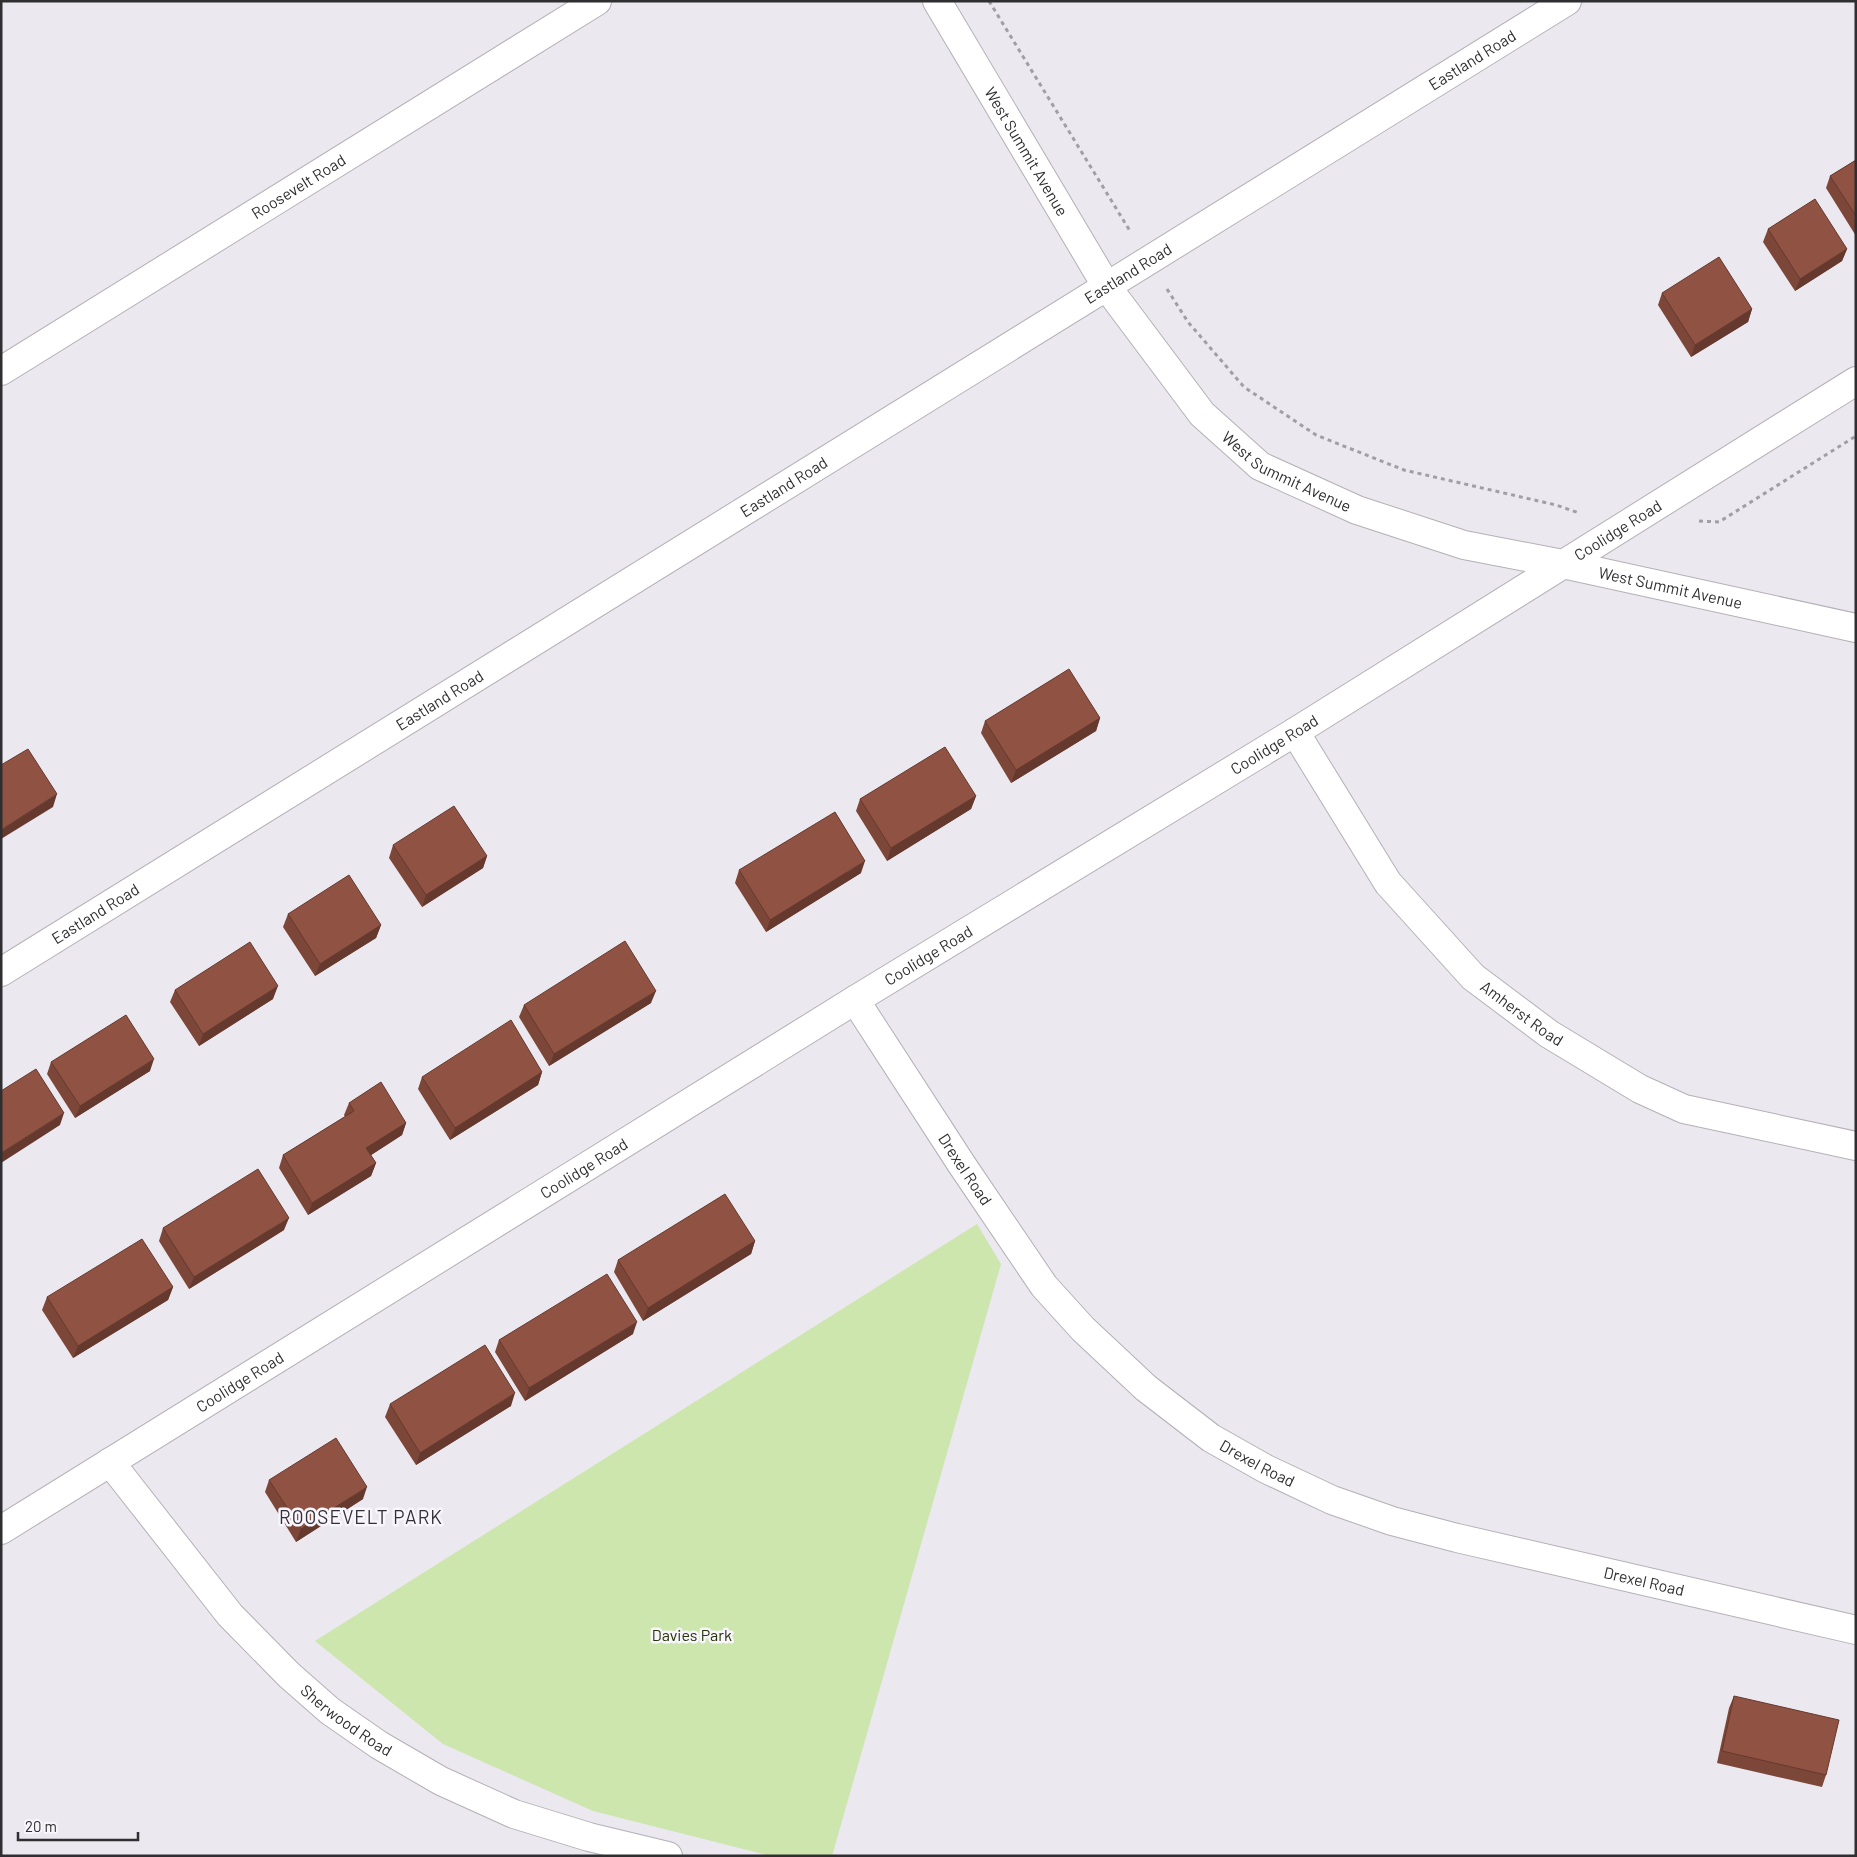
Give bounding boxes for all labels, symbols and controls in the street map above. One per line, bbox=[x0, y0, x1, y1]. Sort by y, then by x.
street label: Eastland Road bbox=[1425, 25, 1519, 94]
street label: West Summit Avenue bbox=[981, 83, 1073, 219]
street label: Roosevelt Road bbox=[248, 150, 349, 222]
street label: Eastland Road bbox=[1081, 239, 1175, 307]
street label: West Summit Avenue bbox=[1219, 427, 1354, 515]
street label: Eastland Road bbox=[736, 452, 831, 520]
street label: Coolidge Road bbox=[1570, 495, 1665, 564]
street label: West Summit Avenue bbox=[1597, 562, 1744, 612]
street label: Eastland Road bbox=[392, 665, 486, 734]
street label: Coolidge Road bbox=[1227, 710, 1321, 778]
street label: Eastland Road bbox=[48, 879, 142, 947]
street label: Coolidge Road bbox=[881, 921, 976, 989]
street label: Amherst Road bbox=[1477, 976, 1567, 1049]
street label: Drexel Road bbox=[935, 1130, 996, 1208]
street label: Coolidge Road bbox=[536, 1134, 631, 1202]
street label: Coolidge Road bbox=[192, 1347, 287, 1416]
street label: Drexel Road bbox=[1217, 1435, 1298, 1490]
district label: ROOSEVELT PARK bbox=[279, 1505, 443, 1528]
street label: Drexel Road bbox=[1602, 1562, 1686, 1599]
park label: Davies Park bbox=[652, 1625, 732, 1644]
street label: Sherwood Road bbox=[297, 1680, 396, 1760]
scale bar bbox=[18, 1810, 138, 1842]
text: 20 m bbox=[25, 1817, 57, 1835]

